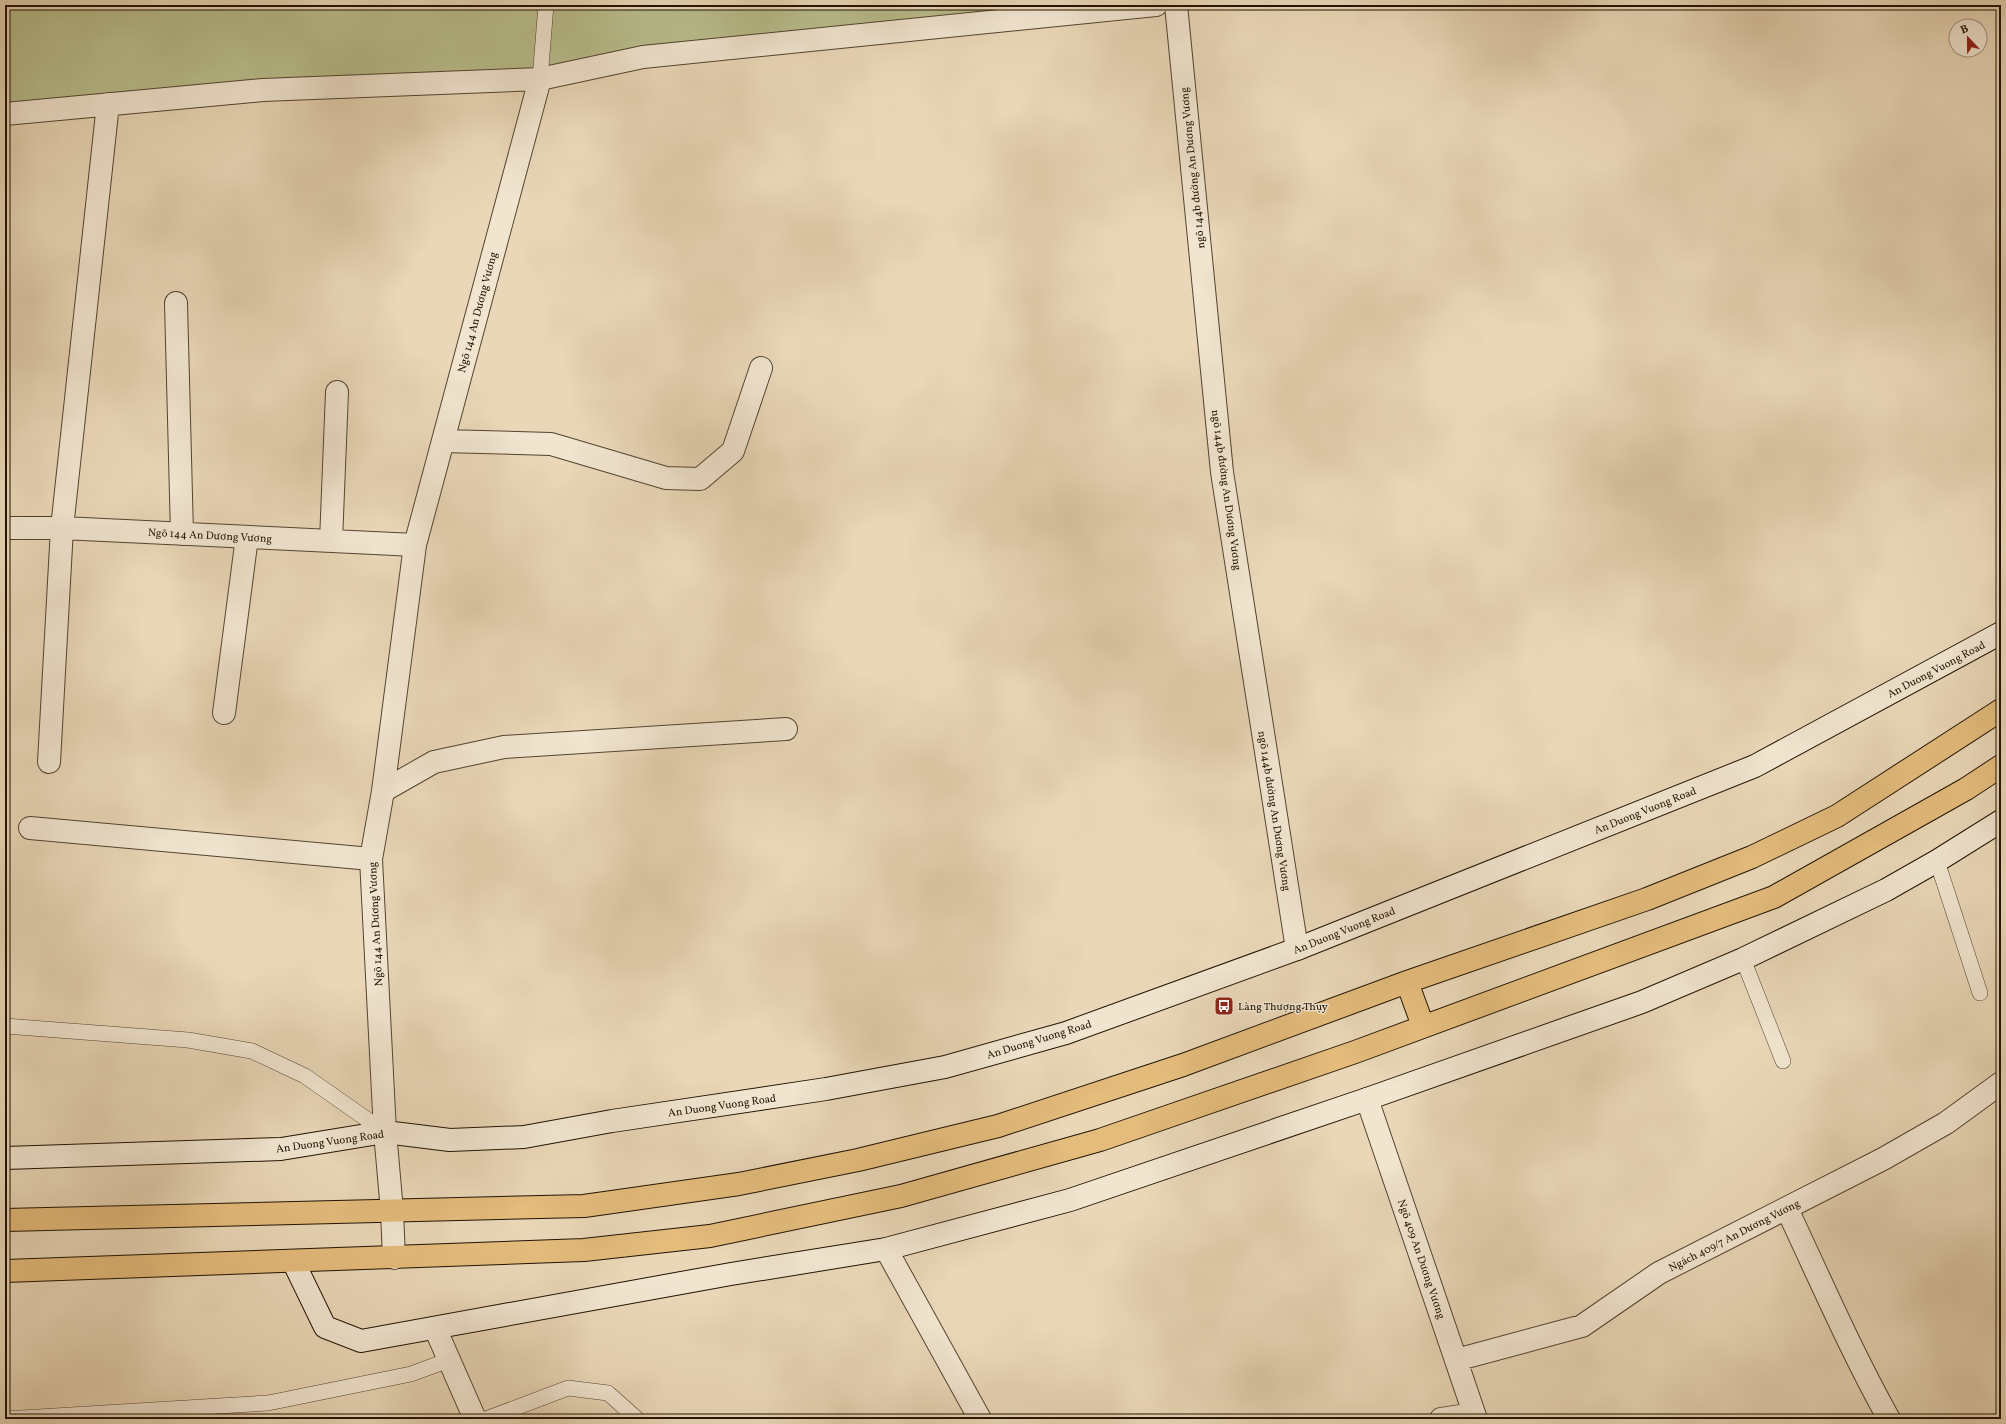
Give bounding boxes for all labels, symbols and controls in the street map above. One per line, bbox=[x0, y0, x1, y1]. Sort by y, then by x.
north arrow bbox=[1948, 18, 1988, 58]
text: B bbox=[1959, 22, 1971, 38]
street label: ngõ 144b đường An Dương Vương bbox=[1178, 86, 1209, 249]
street label: Ngõ 144 An Dương Vương bbox=[455, 250, 502, 374]
street label: ngõ 144b đường An Dương Vương bbox=[1207, 409, 1244, 572]
street label: Ngõ 144 An Dương Vương bbox=[147, 526, 273, 547]
street label: An Duong Vuong Road bbox=[1885, 638, 1988, 703]
street label: ngõ 144b đường An Dương Vương bbox=[1253, 730, 1294, 893]
street label: An Duong Vuong Road bbox=[1592, 784, 1699, 839]
street label: Ngõ 144 An Dương Vương bbox=[366, 861, 387, 986]
street label: An Duong Vuong Road bbox=[1291, 904, 1398, 959]
bus stop icon: Làng Thượng Thụy bbox=[1213, 995, 1235, 1017]
place label: Làng Thượng Thụy bbox=[1238, 1000, 1328, 1015]
street label: An Duong Vuong Road bbox=[985, 1017, 1094, 1064]
street label: An Duong Vuong Road bbox=[667, 1091, 777, 1121]
street label: An Duong Vuong Road bbox=[275, 1127, 385, 1157]
street label: Ngách 409/7 An Dương Vương bbox=[1666, 1196, 1803, 1276]
street label: Ngõ 409 An Dương Vương bbox=[1393, 1198, 1448, 1322]

